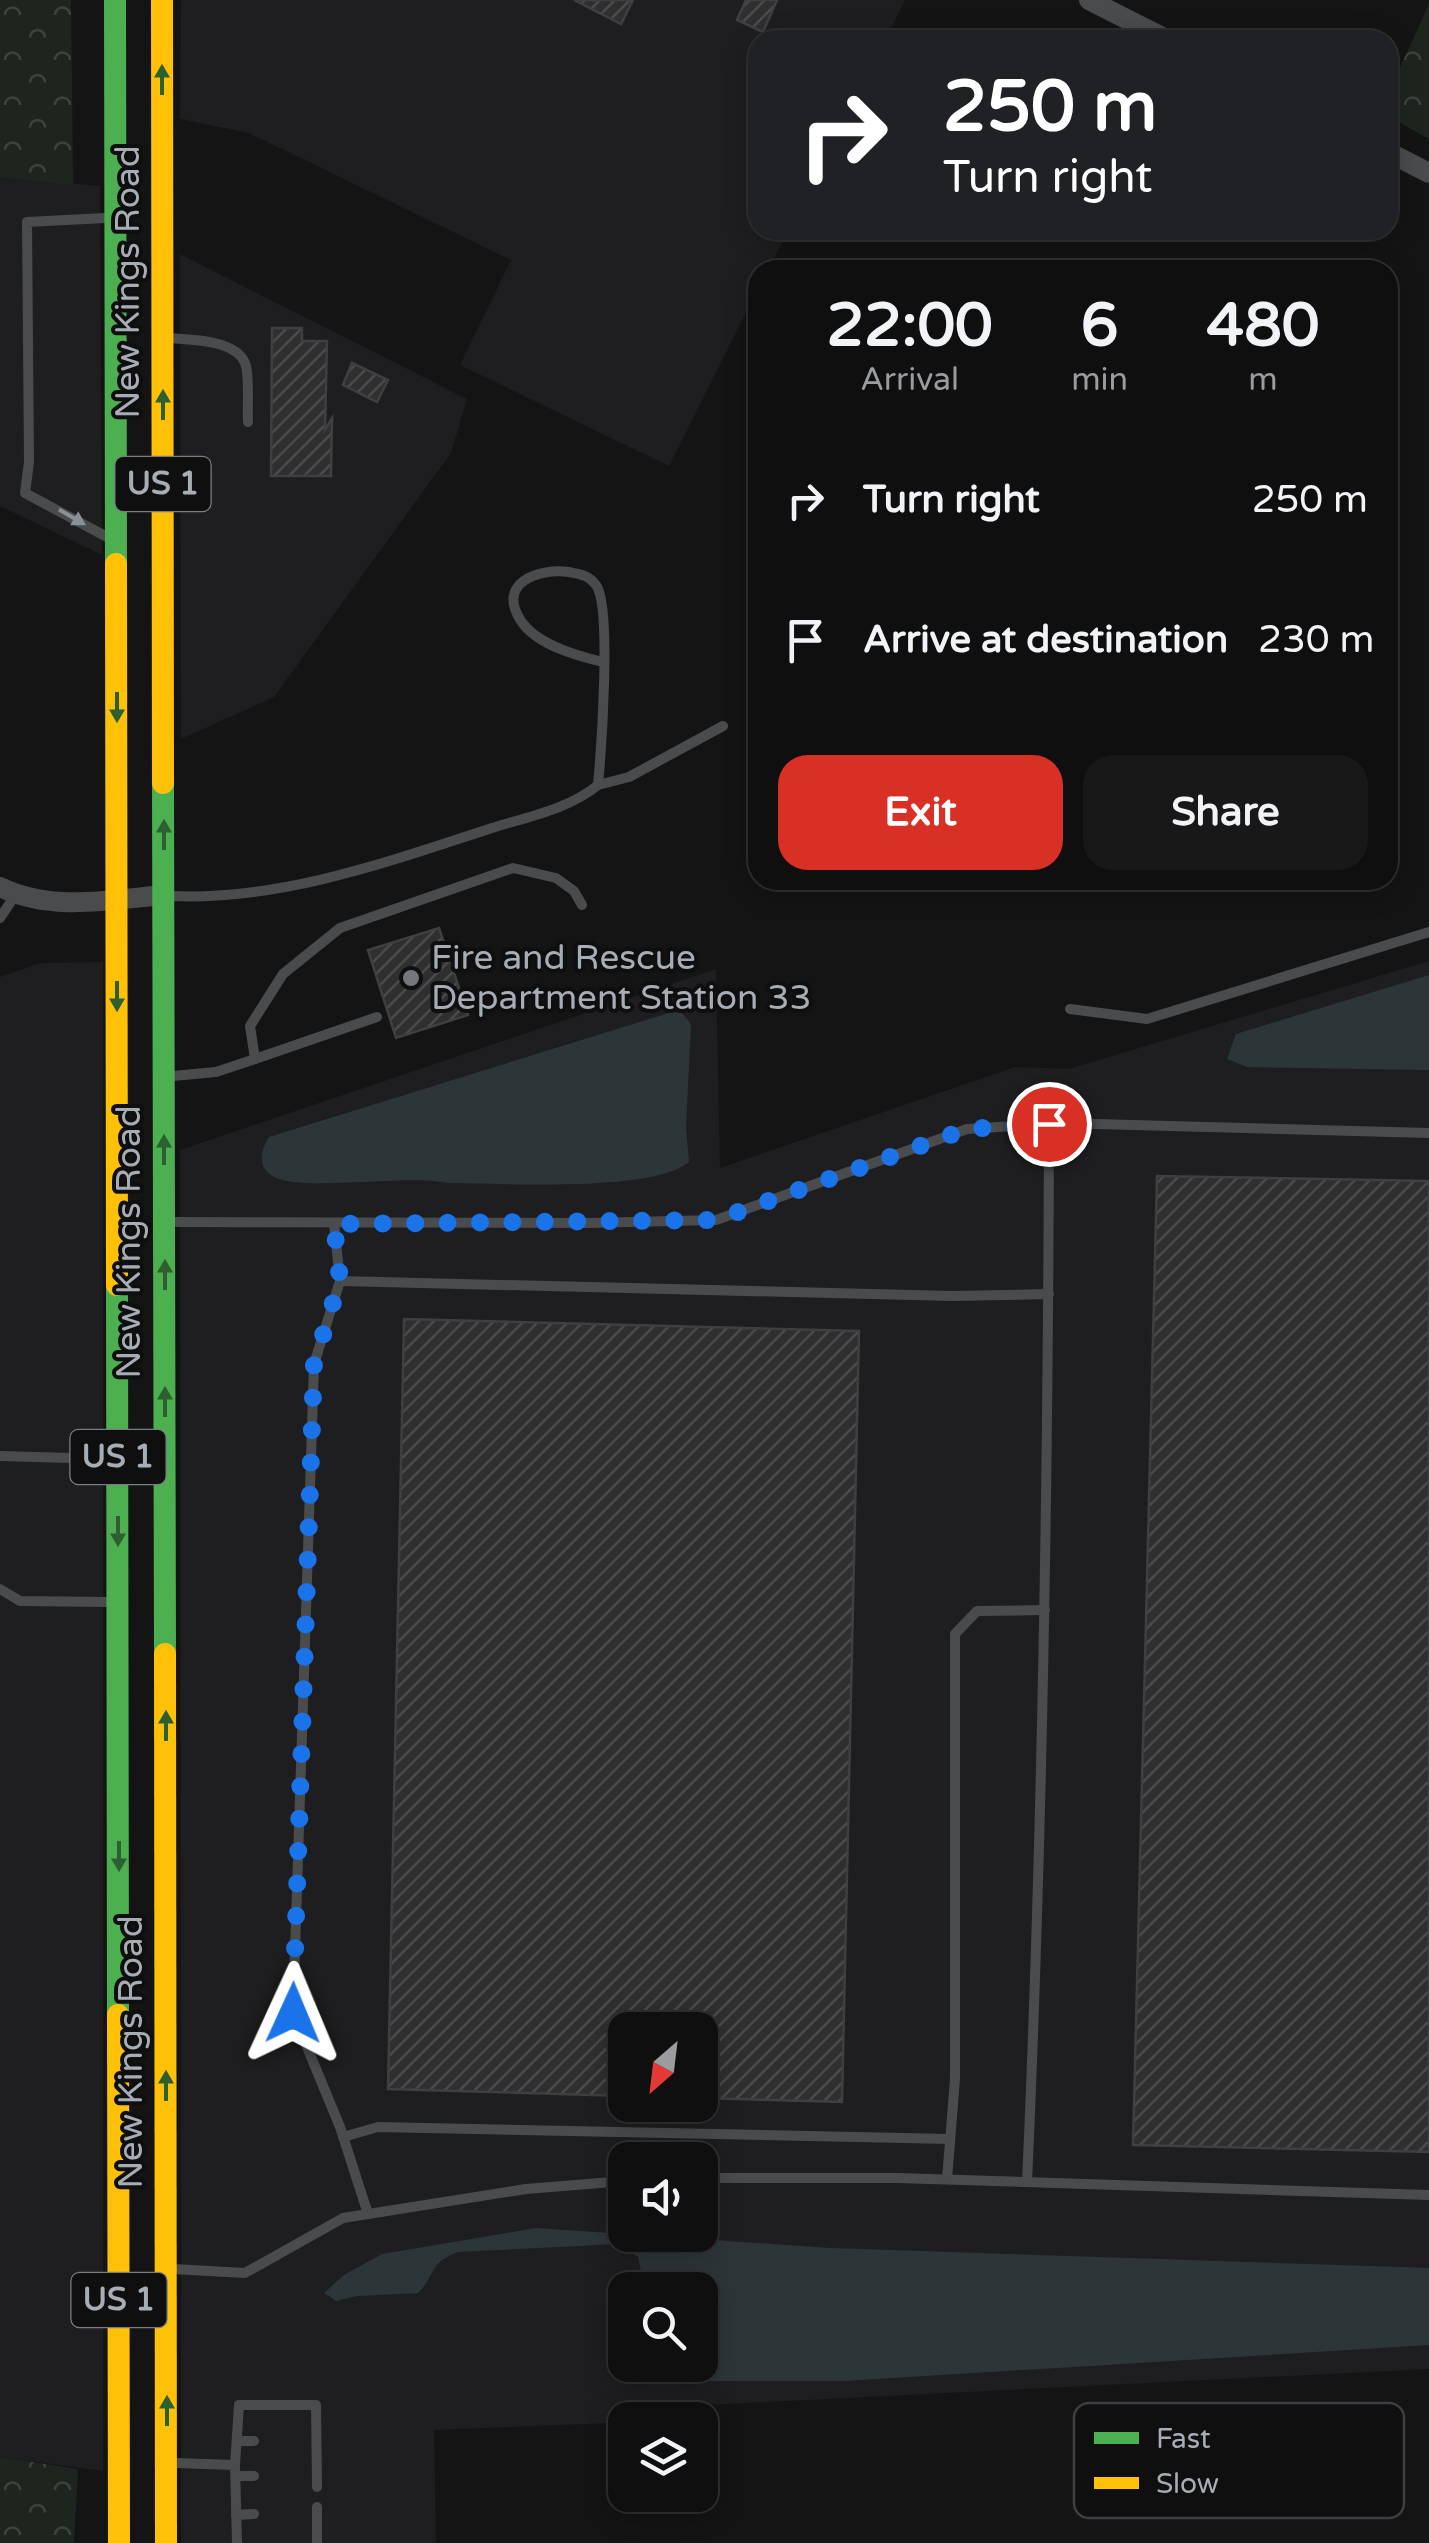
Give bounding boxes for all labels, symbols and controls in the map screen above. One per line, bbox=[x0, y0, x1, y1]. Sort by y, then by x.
one-way arrow bbox=[154, 64, 170, 96]
text: 250 m bbox=[943, 66, 1157, 150]
icon: right bbox=[778, 70, 908, 200]
street label: New Kings Road bbox=[107, 145, 149, 419]
text: Turn right bbox=[943, 151, 1152, 205]
text: 22:00 bbox=[826, 290, 993, 362]
text: 6 bbox=[1081, 290, 1118, 362]
text: 480 bbox=[1206, 290, 1320, 362]
text: Arrival bbox=[860, 361, 959, 399]
text: min bbox=[1071, 361, 1128, 399]
text: m bbox=[1248, 361, 1278, 399]
one-way arrow bbox=[155, 389, 171, 421]
road number: US 1 bbox=[116, 457, 210, 511]
icon: right bbox=[778, 473, 833, 528]
text: Turn right bbox=[863, 477, 1040, 523]
text: 250 m bbox=[1252, 477, 1368, 523]
one-way arrow bbox=[57, 508, 86, 525]
icon: arrive bbox=[778, 613, 833, 668]
text: Arrive at destination bbox=[863, 617, 1228, 663]
text: 230 m bbox=[1258, 617, 1374, 663]
one-way arrow bbox=[109, 691, 125, 723]
button: Exit bbox=[778, 755, 1063, 870]
button: Share bbox=[1083, 755, 1368, 870]
one-way arrow bbox=[156, 819, 172, 851]
place label: Fire and Rescue Department Station 33 bbox=[431, 937, 811, 1019]
marker: Fire and Rescue Department Station 33 bbox=[400, 967, 422, 989]
one-way arrow bbox=[109, 981, 125, 1013]
pin bbox=[1007, 1082, 1092, 1167]
icon: arrive bbox=[1022, 1097, 1077, 1152]
street label: New Kings Road bbox=[108, 1105, 150, 1379]
one-way arrow bbox=[156, 1133, 172, 1165]
one-way arrow bbox=[157, 1259, 173, 1291]
one-way arrow bbox=[157, 1385, 173, 1417]
road number: US 1 bbox=[70, 1430, 166, 1484]
one-way arrow bbox=[110, 1516, 126, 1548]
one-way arrow bbox=[158, 1709, 174, 1741]
one-way arrow bbox=[111, 1841, 127, 1873]
street label: New Kings Road bbox=[110, 1915, 152, 2189]
position arrow bbox=[241, 1961, 345, 2065]
north arrow bbox=[608, 2012, 718, 2122]
map controls bbox=[608, 2012, 718, 2512]
one-way arrow bbox=[158, 2069, 174, 2101]
button: sound bbox=[608, 2142, 718, 2252]
button: search bbox=[608, 2272, 718, 2382]
road number: US 1 bbox=[72, 2273, 166, 2327]
one-way arrow bbox=[159, 2394, 175, 2426]
button: layers bbox=[608, 2402, 718, 2512]
legend bbox=[1074, 2403, 1404, 2518]
text: Fast bbox=[1156, 2422, 1211, 2456]
text: Slow bbox=[1156, 2467, 1219, 2501]

